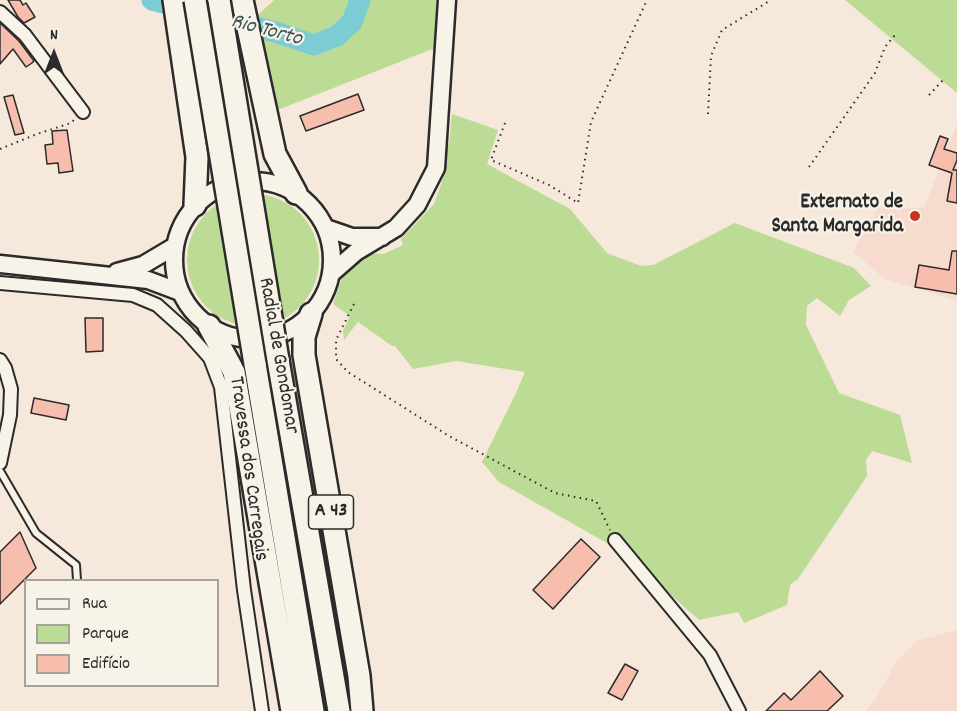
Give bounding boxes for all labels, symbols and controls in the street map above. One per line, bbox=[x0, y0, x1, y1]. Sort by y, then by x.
water label: Rio Torto bbox=[228, 10, 304, 54]
north arrow bbox=[24, 24, 84, 84]
text: N bbox=[50, 24, 58, 47]
place label: Externato de Santa Margarida bbox=[771, 191, 903, 241]
marker: Externato de Santa Margarida bbox=[908, 209, 922, 223]
street label: Radial de Gondomar bbox=[251, 276, 303, 436]
street label: Travessa dos Carregais bbox=[222, 375, 272, 563]
road number: A 43 bbox=[308, 495, 354, 529]
legend bbox=[24, 579, 219, 687]
text: Rua bbox=[82, 592, 107, 617]
text: Parque bbox=[82, 622, 129, 647]
text: Edifício bbox=[82, 652, 130, 677]

